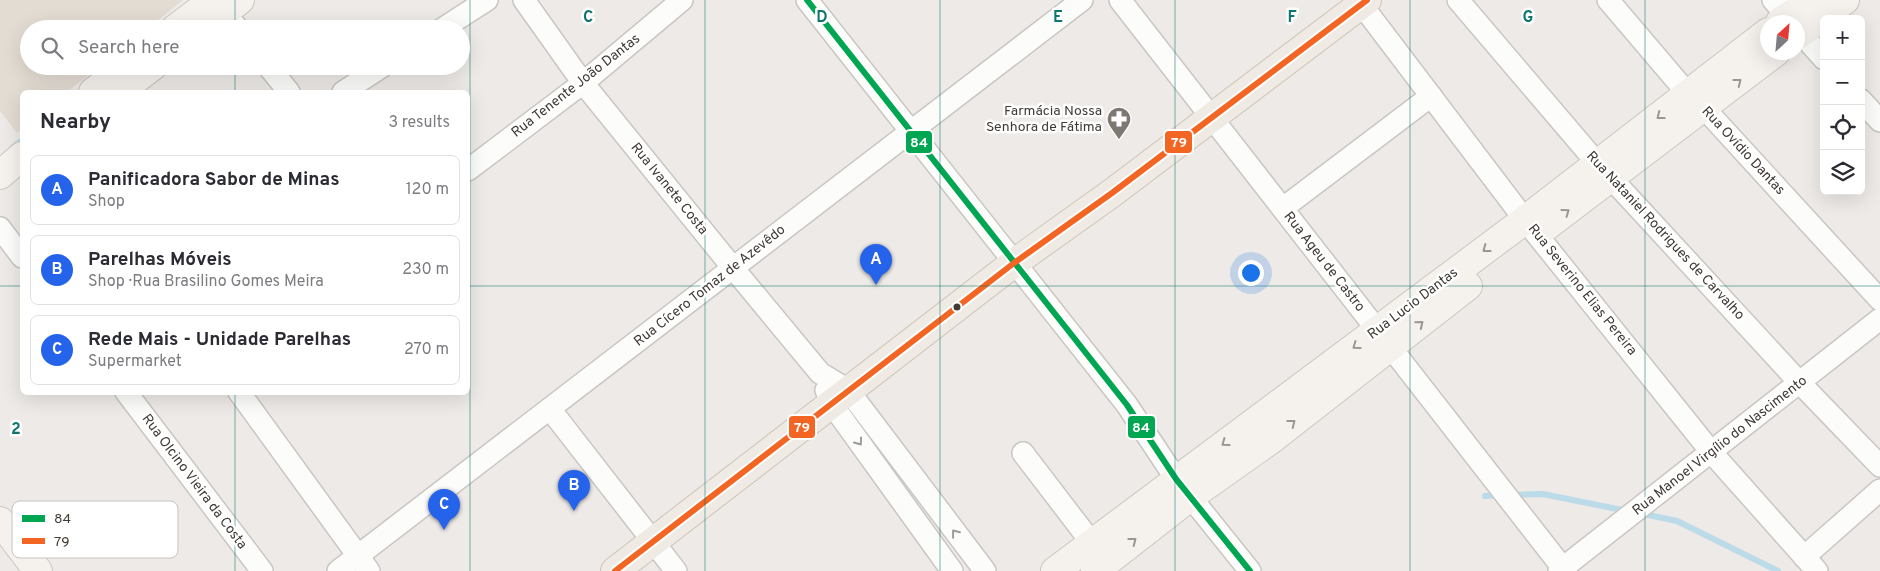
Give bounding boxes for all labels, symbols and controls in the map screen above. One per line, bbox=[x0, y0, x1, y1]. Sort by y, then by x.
text: C bbox=[583, 8, 593, 28]
text: D bbox=[816, 8, 828, 28]
text: E bbox=[1053, 8, 1063, 28]
text: F bbox=[1287, 8, 1297, 28]
text: G bbox=[1523, 8, 1533, 28]
north arrow bbox=[1760, 15, 1805, 60]
map controls bbox=[1820, 15, 1865, 195]
button: + bbox=[1820, 15, 1865, 60]
search box bbox=[20, 20, 470, 75]
street label: Rua Tenente João Dantas bbox=[508, 30, 644, 142]
icon: search bbox=[38, 34, 66, 62]
text: Search here bbox=[78, 36, 180, 60]
button: − bbox=[1820, 60, 1865, 105]
one-way arrow bbox=[1732, 79, 1742, 88]
place label: Farmácia Nossa Senhora de Fátima bbox=[986, 103, 1102, 136]
street label: Rua Ovídio Dantas bbox=[1698, 103, 1788, 199]
button: locate bbox=[1820, 105, 1865, 150]
pharmacy icon: Farmácia Nossa Senhora de Fátima bbox=[1106, 106, 1132, 140]
text: Nearby bbox=[40, 109, 111, 136]
one-way arrow bbox=[1657, 110, 1666, 118]
text: 3 results bbox=[388, 113, 450, 133]
line badge: 84 bbox=[905, 130, 933, 154]
line badge: 79 bbox=[1164, 130, 1193, 154]
text: 84 bbox=[910, 135, 928, 152]
text: 79 bbox=[1171, 135, 1187, 152]
street label: Rua Ivanete Costa bbox=[627, 140, 711, 238]
street label: Rua Nataniel Rodrigues de Carvalho bbox=[1582, 148, 1748, 324]
button: layers bbox=[1820, 150, 1865, 195]
text: Panificadora Sabor de Minas bbox=[88, 168, 340, 192]
text: A bbox=[51, 180, 63, 200]
text: 120 m bbox=[406, 180, 449, 200]
text: Shop bbox=[88, 192, 125, 212]
street label: Rua Ageu de Castro bbox=[1280, 209, 1368, 316]
one-way arrow bbox=[1560, 209, 1569, 217]
street label: Rua Cícero Tomaz de Azevêdo bbox=[631, 221, 789, 350]
street label: Rua Severino Elias Pereira bbox=[1524, 221, 1640, 359]
one-way arrow bbox=[1482, 243, 1492, 252]
pin: A bbox=[860, 244, 892, 285]
text: Parelhas Móveis bbox=[88, 248, 232, 272]
text: B bbox=[51, 260, 63, 280]
text: 230 m bbox=[402, 260, 449, 280]
your location bbox=[1238, 260, 1264, 286]
street label: Rua Lucio Dantas bbox=[1365, 265, 1461, 343]
text: Shop · Rua Brasilino Gomes Meira bbox=[88, 272, 324, 292]
unlabelled marker bbox=[952, 302, 962, 312]
one-way arrow bbox=[1414, 321, 1423, 329]
text: Rede Mais - Unidade Parelhas bbox=[88, 328, 351, 352]
text: C bbox=[52, 340, 62, 360]
text: 270 m bbox=[404, 340, 449, 360]
one-way arrow bbox=[1353, 341, 1362, 349]
text: Supermarket bbox=[88, 352, 182, 372]
street label: Rua Manoel Virgílio do Nascimento bbox=[1629, 372, 1811, 519]
street label: Rua Olcino Vieira da Costa bbox=[138, 411, 250, 553]
line badge: 79 bbox=[788, 415, 816, 439]
line badge: 84 bbox=[1127, 415, 1156, 439]
text: 2 bbox=[11, 420, 21, 440]
text: 79 bbox=[794, 420, 810, 437]
text: 84 bbox=[1132, 420, 1150, 437]
one-way arrow bbox=[1286, 421, 1295, 429]
one-way arrow bbox=[853, 436, 862, 446]
one-way arrow bbox=[1221, 437, 1231, 446]
pin: B bbox=[558, 470, 590, 511]
pin: C bbox=[428, 489, 460, 530]
legend bbox=[12, 501, 178, 558]
text: 84 bbox=[54, 511, 71, 528]
one-way arrow bbox=[952, 529, 961, 539]
text: 79 bbox=[54, 534, 70, 551]
one-way arrow bbox=[1127, 539, 1136, 547]

